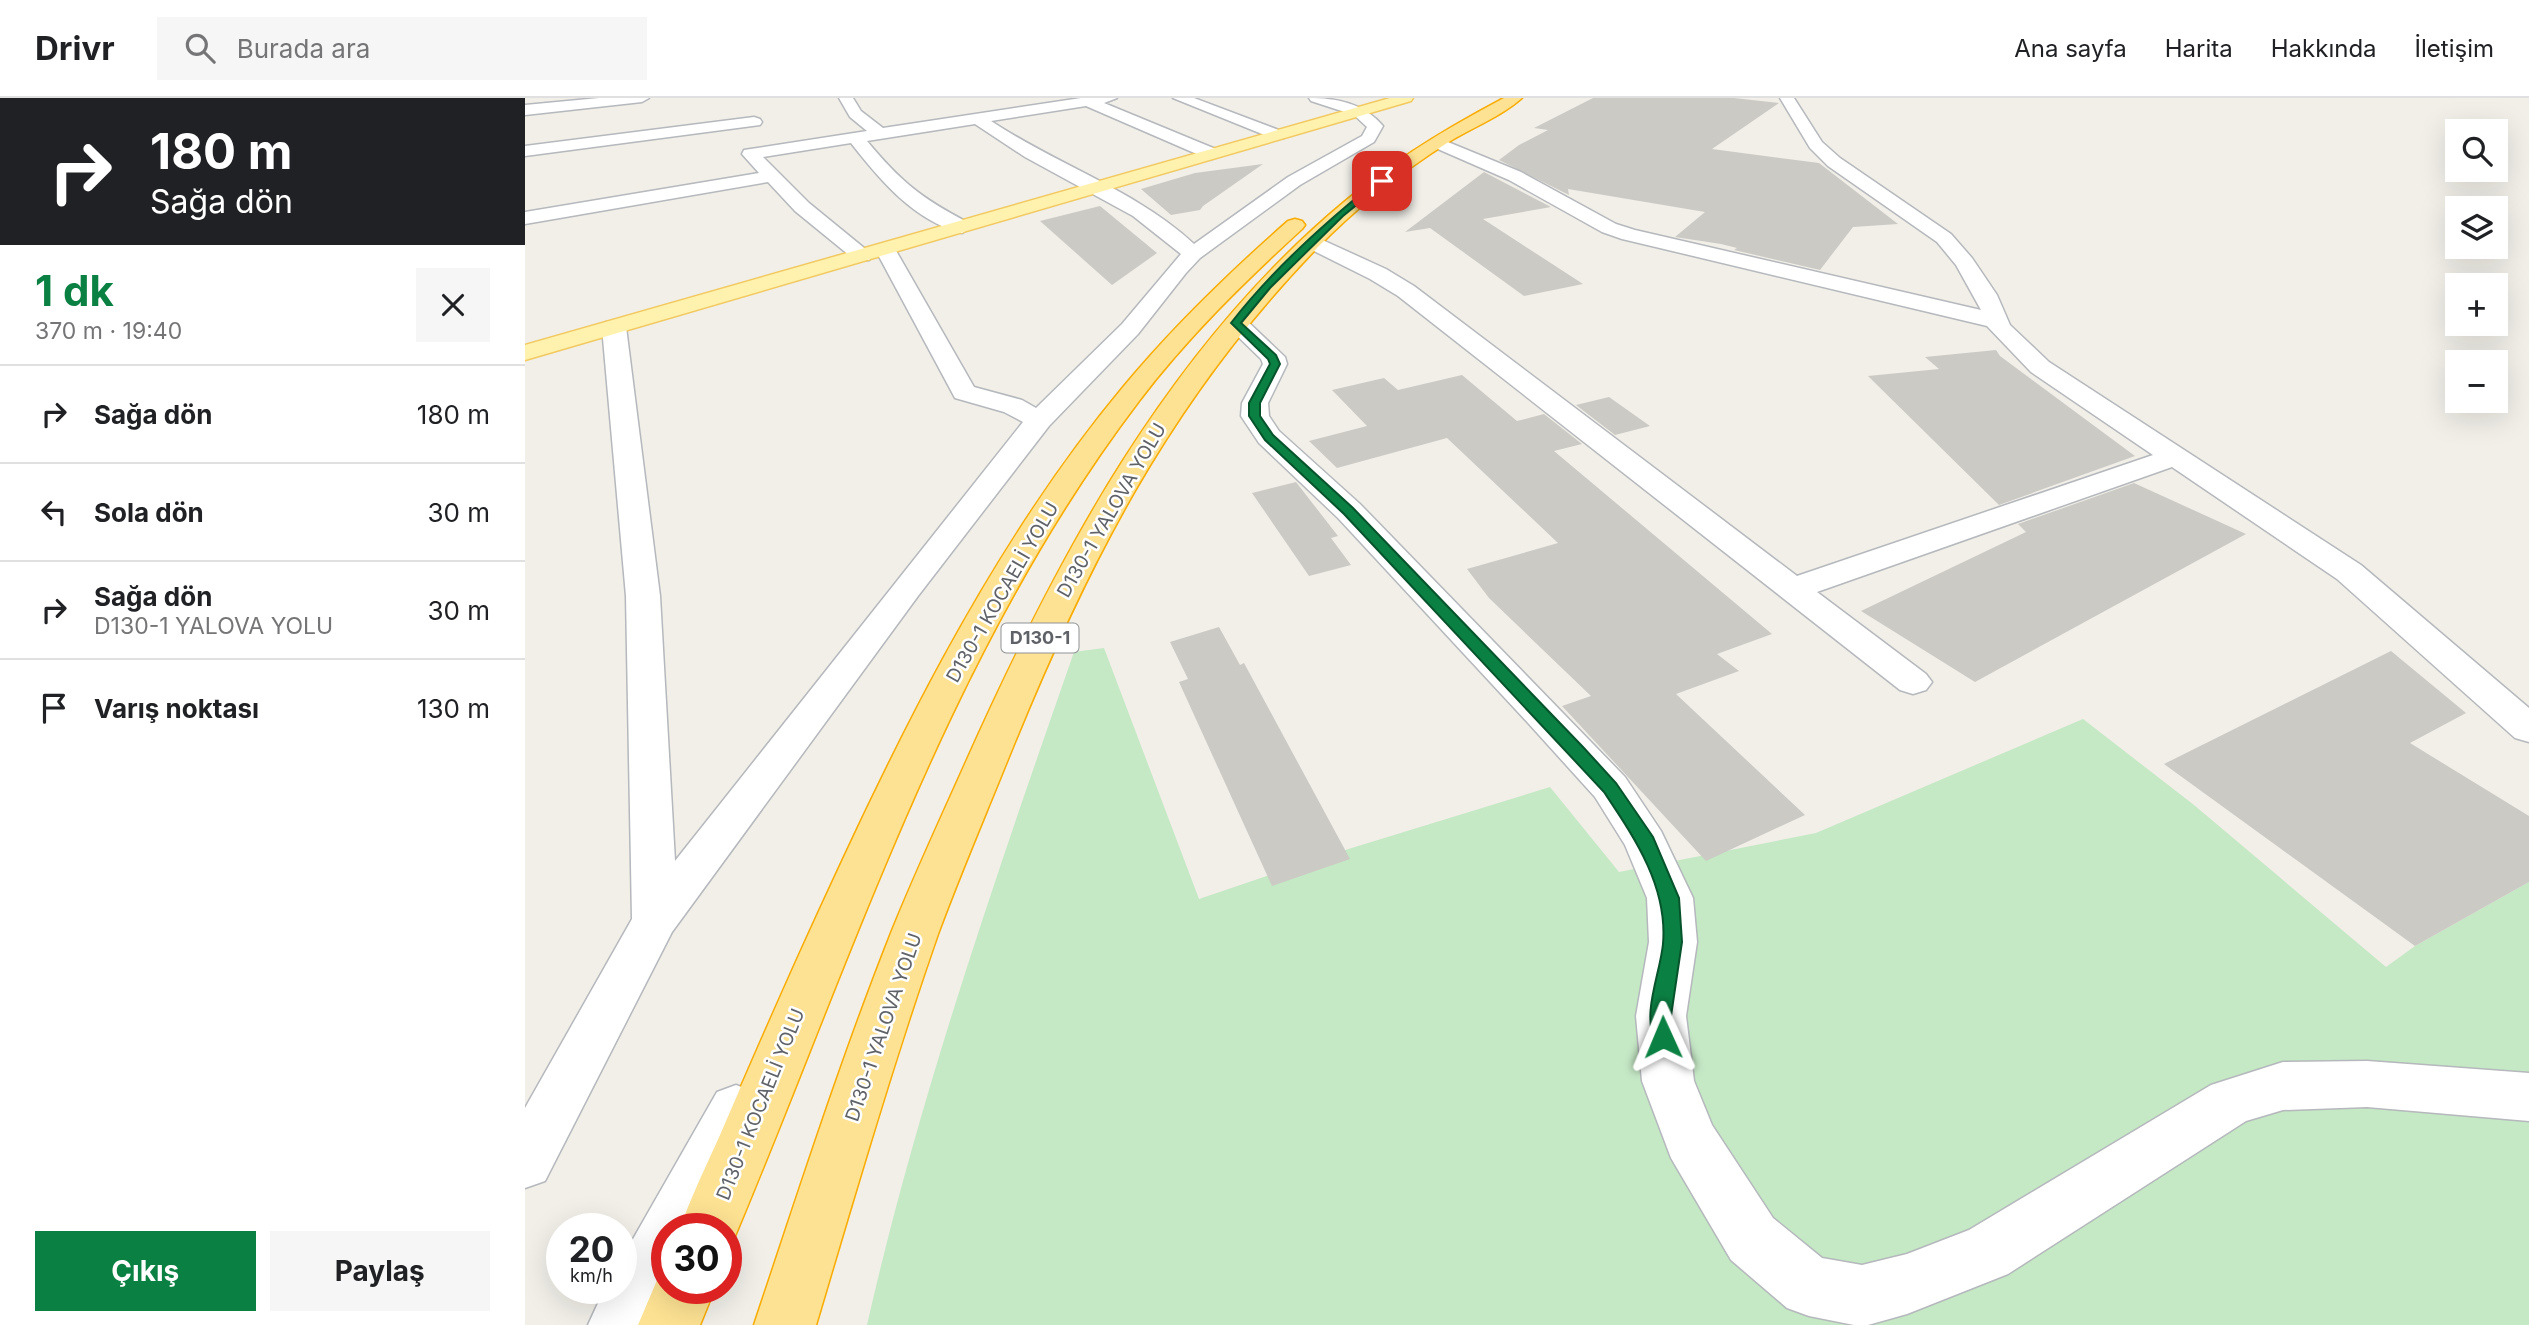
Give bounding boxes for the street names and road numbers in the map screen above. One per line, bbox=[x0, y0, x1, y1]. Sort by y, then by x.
street label: D130-1 YALOVA YOLU bbox=[1052, 419, 1171, 602]
street label: D130-1 KOCAELİ YOLU bbox=[941, 498, 1063, 686]
road number: D130-1 bbox=[1001, 624, 1079, 652]
street label: D130-1 YALOVA YOLU bbox=[840, 930, 927, 1124]
street label: D130-1 KOCAELİ YOLU bbox=[711, 1005, 809, 1203]

